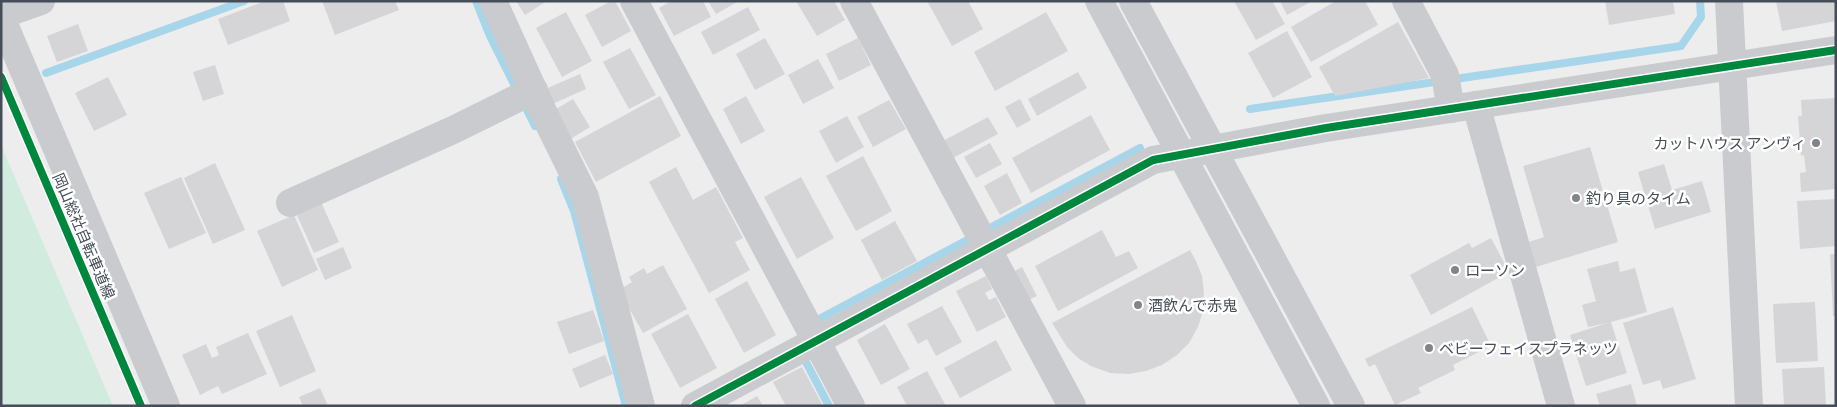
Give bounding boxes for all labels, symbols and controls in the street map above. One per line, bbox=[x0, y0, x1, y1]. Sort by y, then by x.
place label: カットハウス アンヴィ bbox=[1654, 133, 1806, 154]
marker: カットハウス アンヴィ bbox=[1810, 137, 1822, 149]
street label: 岡山総社自転車道線 bbox=[48, 170, 120, 302]
place label: 釣り具のタイム bbox=[1586, 188, 1691, 209]
marker: 釣り具のタイム bbox=[1570, 192, 1582, 204]
place label: ローソン bbox=[1465, 260, 1525, 281]
marker: ローソン bbox=[1449, 264, 1461, 276]
place label: 酒飲んで赤鬼 bbox=[1148, 295, 1237, 316]
marker: 酒飲んで赤鬼 bbox=[1132, 299, 1144, 311]
place label: ベビーフェイスプラネッツ bbox=[1439, 338, 1618, 359]
marker: ベビーフェイスプラネッツ bbox=[1423, 342, 1435, 354]

